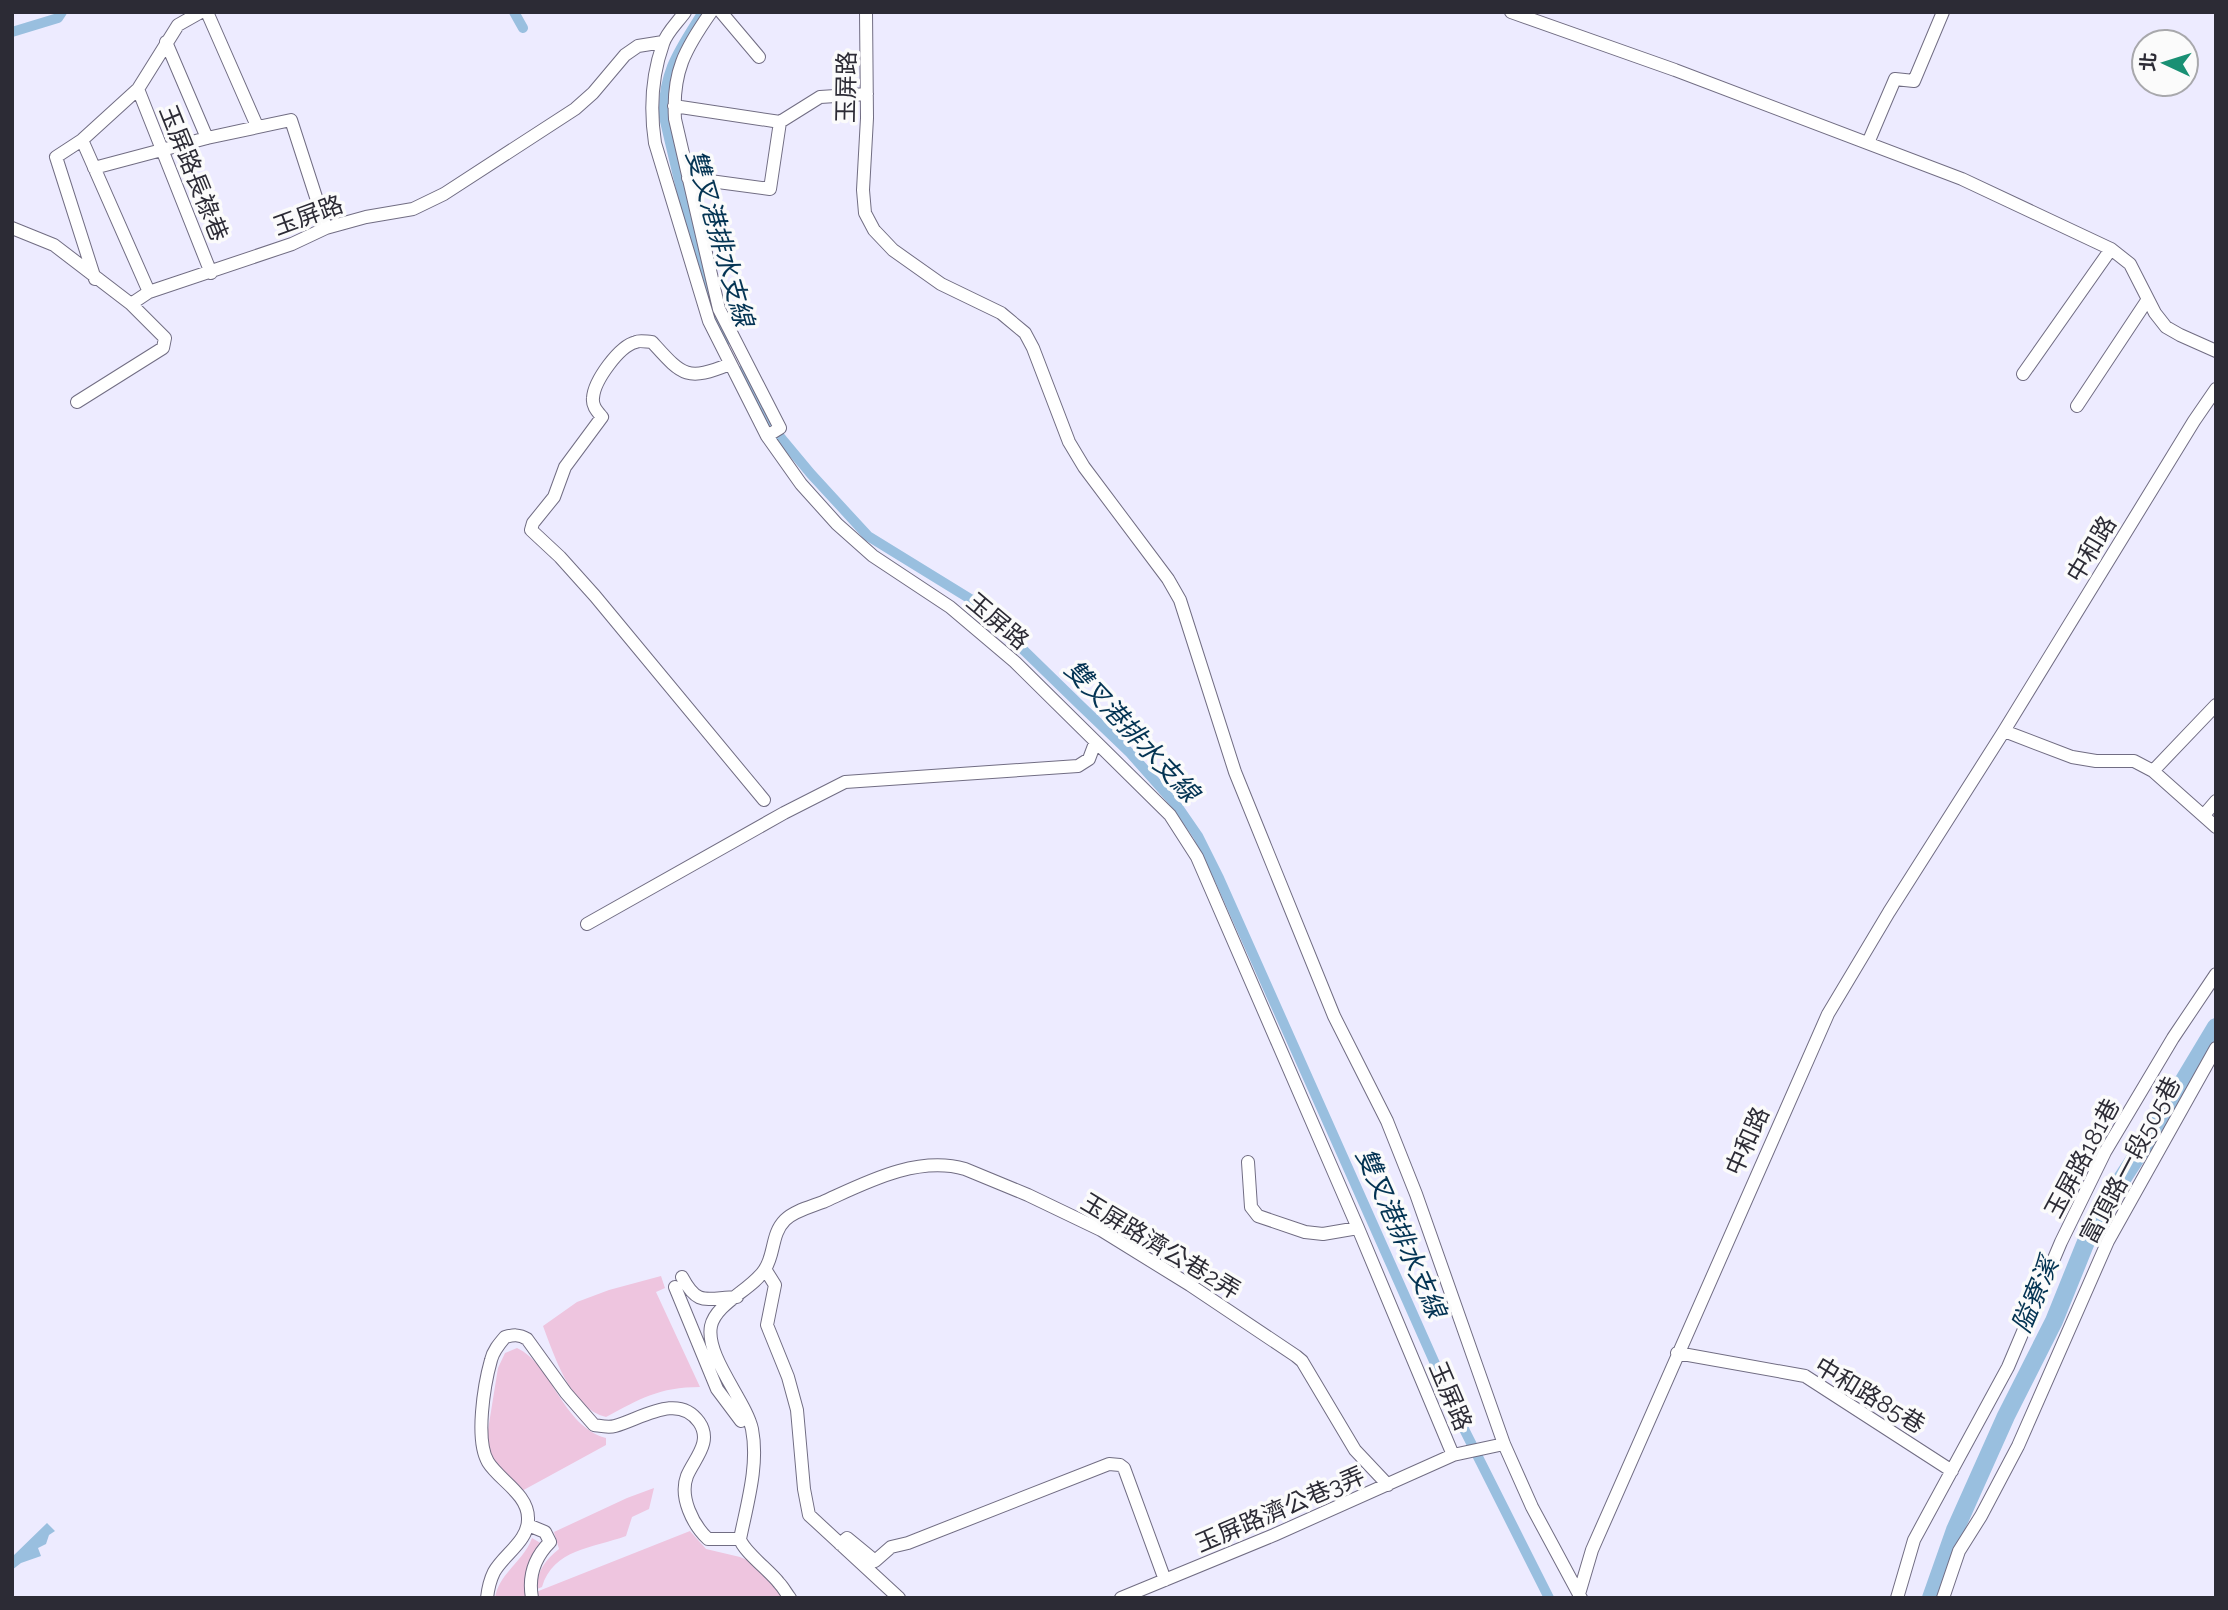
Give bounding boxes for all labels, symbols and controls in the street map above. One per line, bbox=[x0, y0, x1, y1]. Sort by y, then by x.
north arrow bbox=[2130, 28, 2200, 98]
street label: 玉屏路 bbox=[831, 51, 861, 123]
text: 北 bbox=[2136, 52, 2160, 72]
street label: 玉屏路長祿巷 bbox=[154, 101, 234, 245]
water label: 雙叉港排水支線 bbox=[680, 146, 760, 332]
street label: 玉屏路 bbox=[269, 189, 347, 241]
street label: 中和路 bbox=[2060, 511, 2122, 587]
street label: 玉屏路 bbox=[961, 587, 1035, 655]
water label: 雙叉港排水支線 bbox=[1059, 654, 1207, 810]
street label: 富頂路一段505巷 bbox=[2074, 1072, 2186, 1248]
street label: 玉屏路181巷 bbox=[2038, 1093, 2126, 1223]
street label: 中和路 bbox=[1719, 1102, 1775, 1180]
water label: 雙叉港排水支線 bbox=[1350, 1144, 1453, 1325]
street label: 玉屏路濟公巷2弄 bbox=[1076, 1187, 1246, 1305]
water label: 隘寮溪 bbox=[2006, 1250, 2066, 1337]
street label: 中和路85巷 bbox=[1810, 1351, 1930, 1439]
street label: 玉屏路 bbox=[1424, 1357, 1478, 1435]
street label: 玉屏路濟公巷3弄 bbox=[1191, 1460, 1369, 1558]

